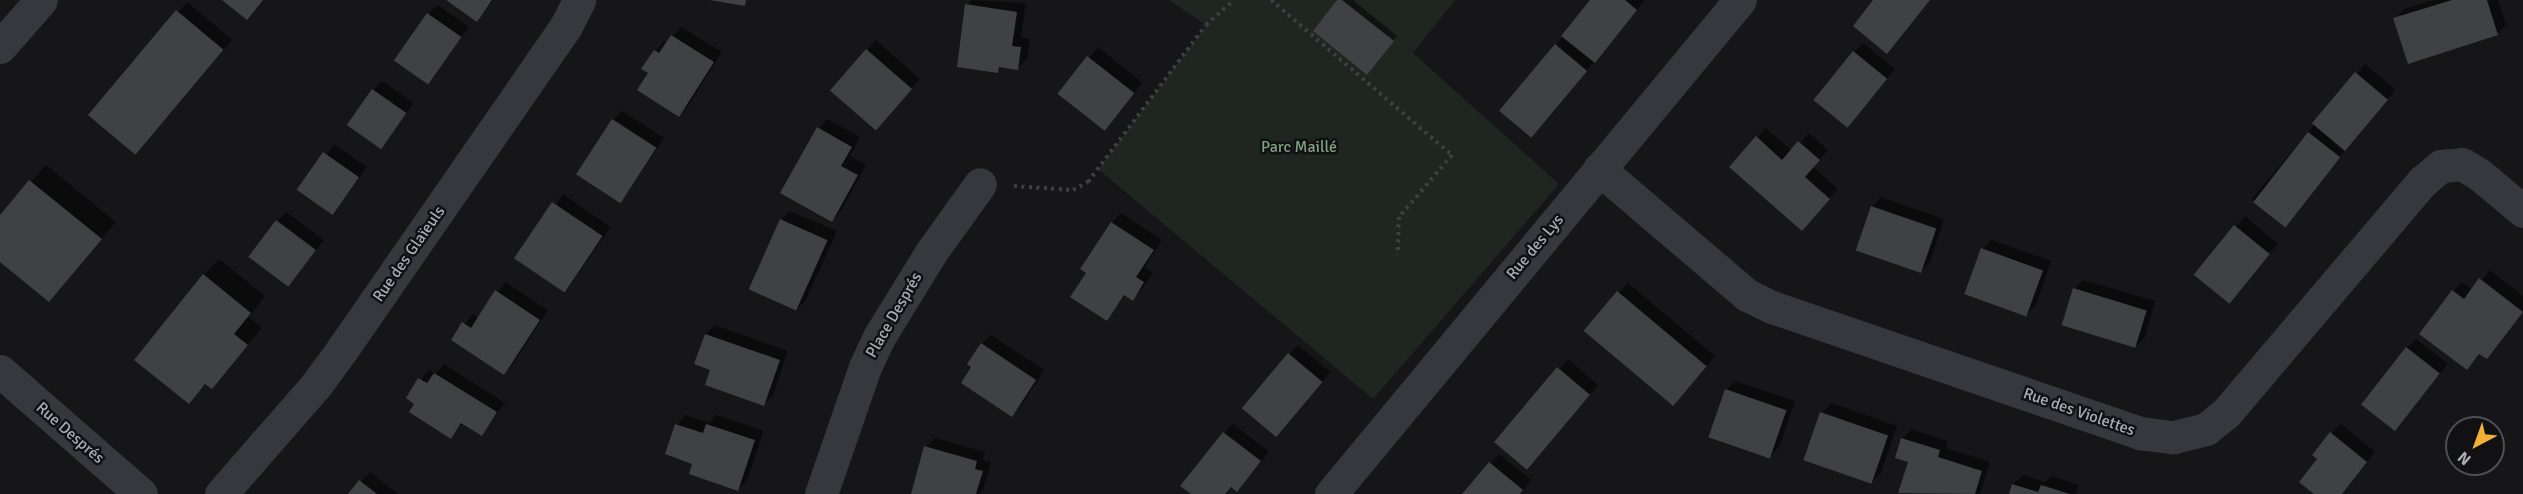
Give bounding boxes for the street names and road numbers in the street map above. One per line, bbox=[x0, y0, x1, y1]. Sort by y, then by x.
street label: Rue des Glaïeuls bbox=[369, 202, 449, 306]
street label: Rue des Lys bbox=[1502, 211, 1568, 283]
street label: Place Després bbox=[862, 269, 926, 361]
street label: Rue des Violettes bbox=[2021, 384, 2137, 440]
street label: Rue Després bbox=[32, 398, 108, 468]

